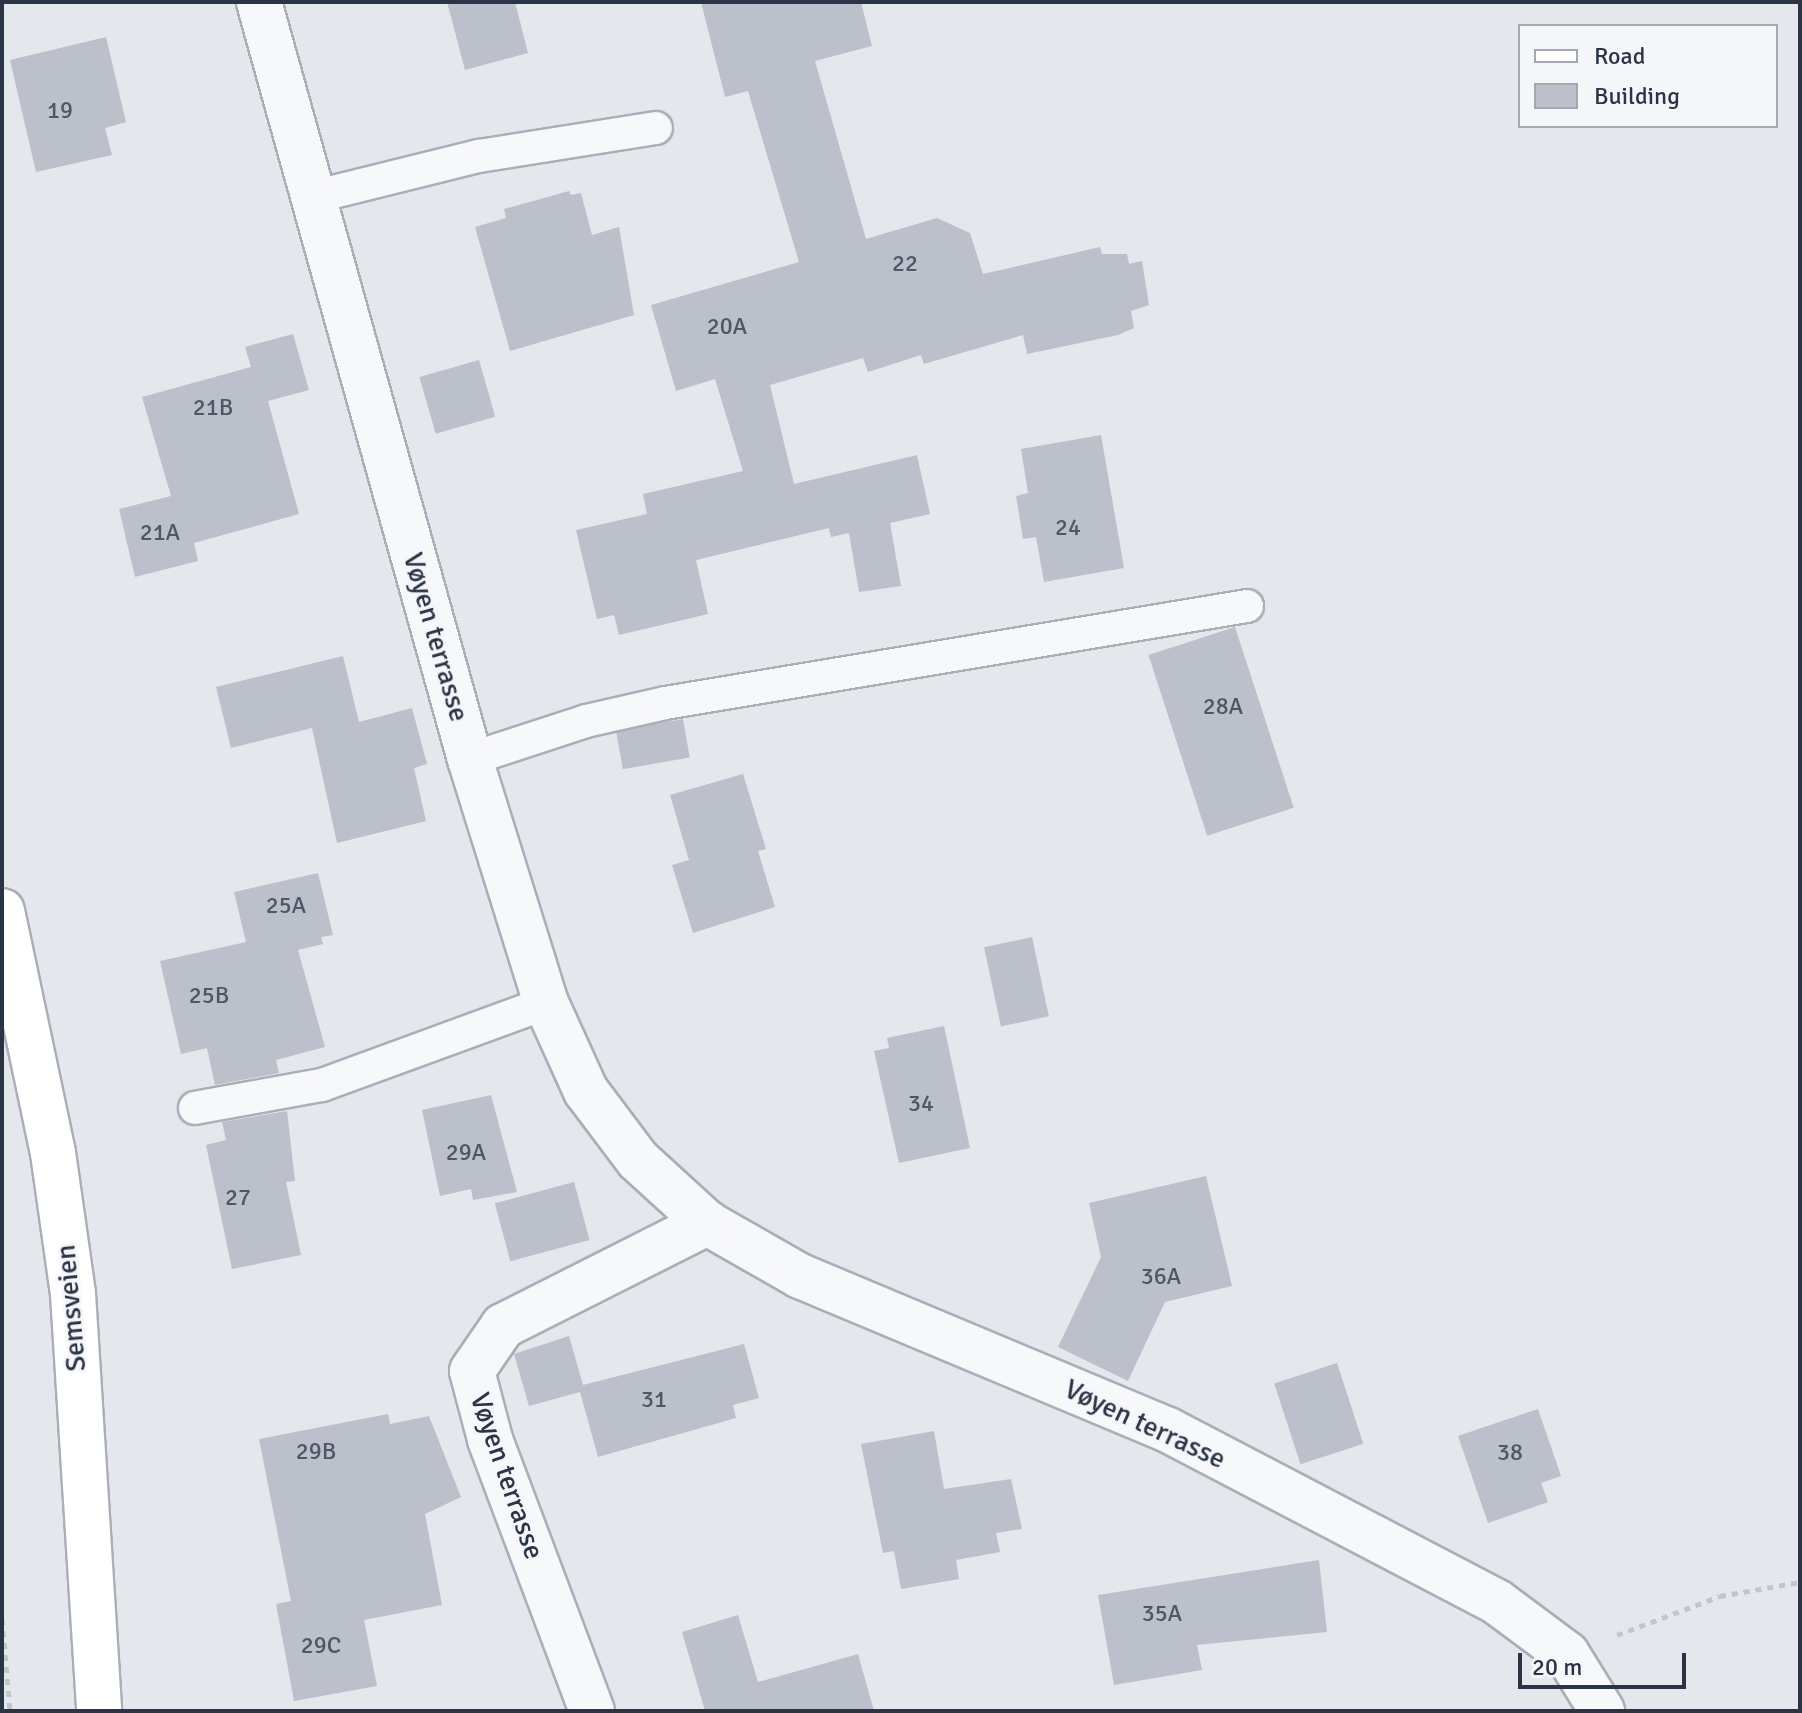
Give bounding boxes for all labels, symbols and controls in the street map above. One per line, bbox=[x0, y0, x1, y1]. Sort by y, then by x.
legend bbox=[1518, 24, 1778, 128]
text: Road bbox=[1594, 41, 1645, 71]
text: Building bbox=[1594, 81, 1680, 111]
house number: 19 bbox=[47, 97, 73, 125]
house number: 22 bbox=[892, 250, 918, 278]
house number: 20A bbox=[707, 313, 747, 341]
house number: 21B bbox=[193, 394, 233, 422]
house number: 24 bbox=[1055, 514, 1081, 542]
house number: 21A bbox=[140, 519, 180, 547]
street label: Vøyen terrasse bbox=[396, 549, 476, 725]
house number: 28A bbox=[1203, 693, 1243, 721]
house number: 25A bbox=[266, 892, 306, 920]
house number: 25B bbox=[189, 982, 229, 1010]
house number: 34 bbox=[908, 1090, 934, 1118]
house number: 29A bbox=[446, 1139, 486, 1167]
house number: 27 bbox=[225, 1184, 251, 1212]
street label: Semsveien bbox=[49, 1243, 93, 1373]
house number: 36A bbox=[1141, 1263, 1181, 1291]
street label: Vøyen terrasse bbox=[1059, 1372, 1231, 1476]
house number: 31 bbox=[641, 1386, 667, 1414]
street label: Vøyen terrasse bbox=[463, 1388, 551, 1564]
house number: 29B bbox=[296, 1438, 336, 1466]
house number: 38 bbox=[1497, 1439, 1523, 1467]
house number: 35A bbox=[1142, 1600, 1182, 1628]
house number: 29C bbox=[301, 1632, 341, 1660]
scale bar bbox=[1522, 1637, 1690, 1687]
text: 20 m bbox=[1532, 1652, 1582, 1682]

